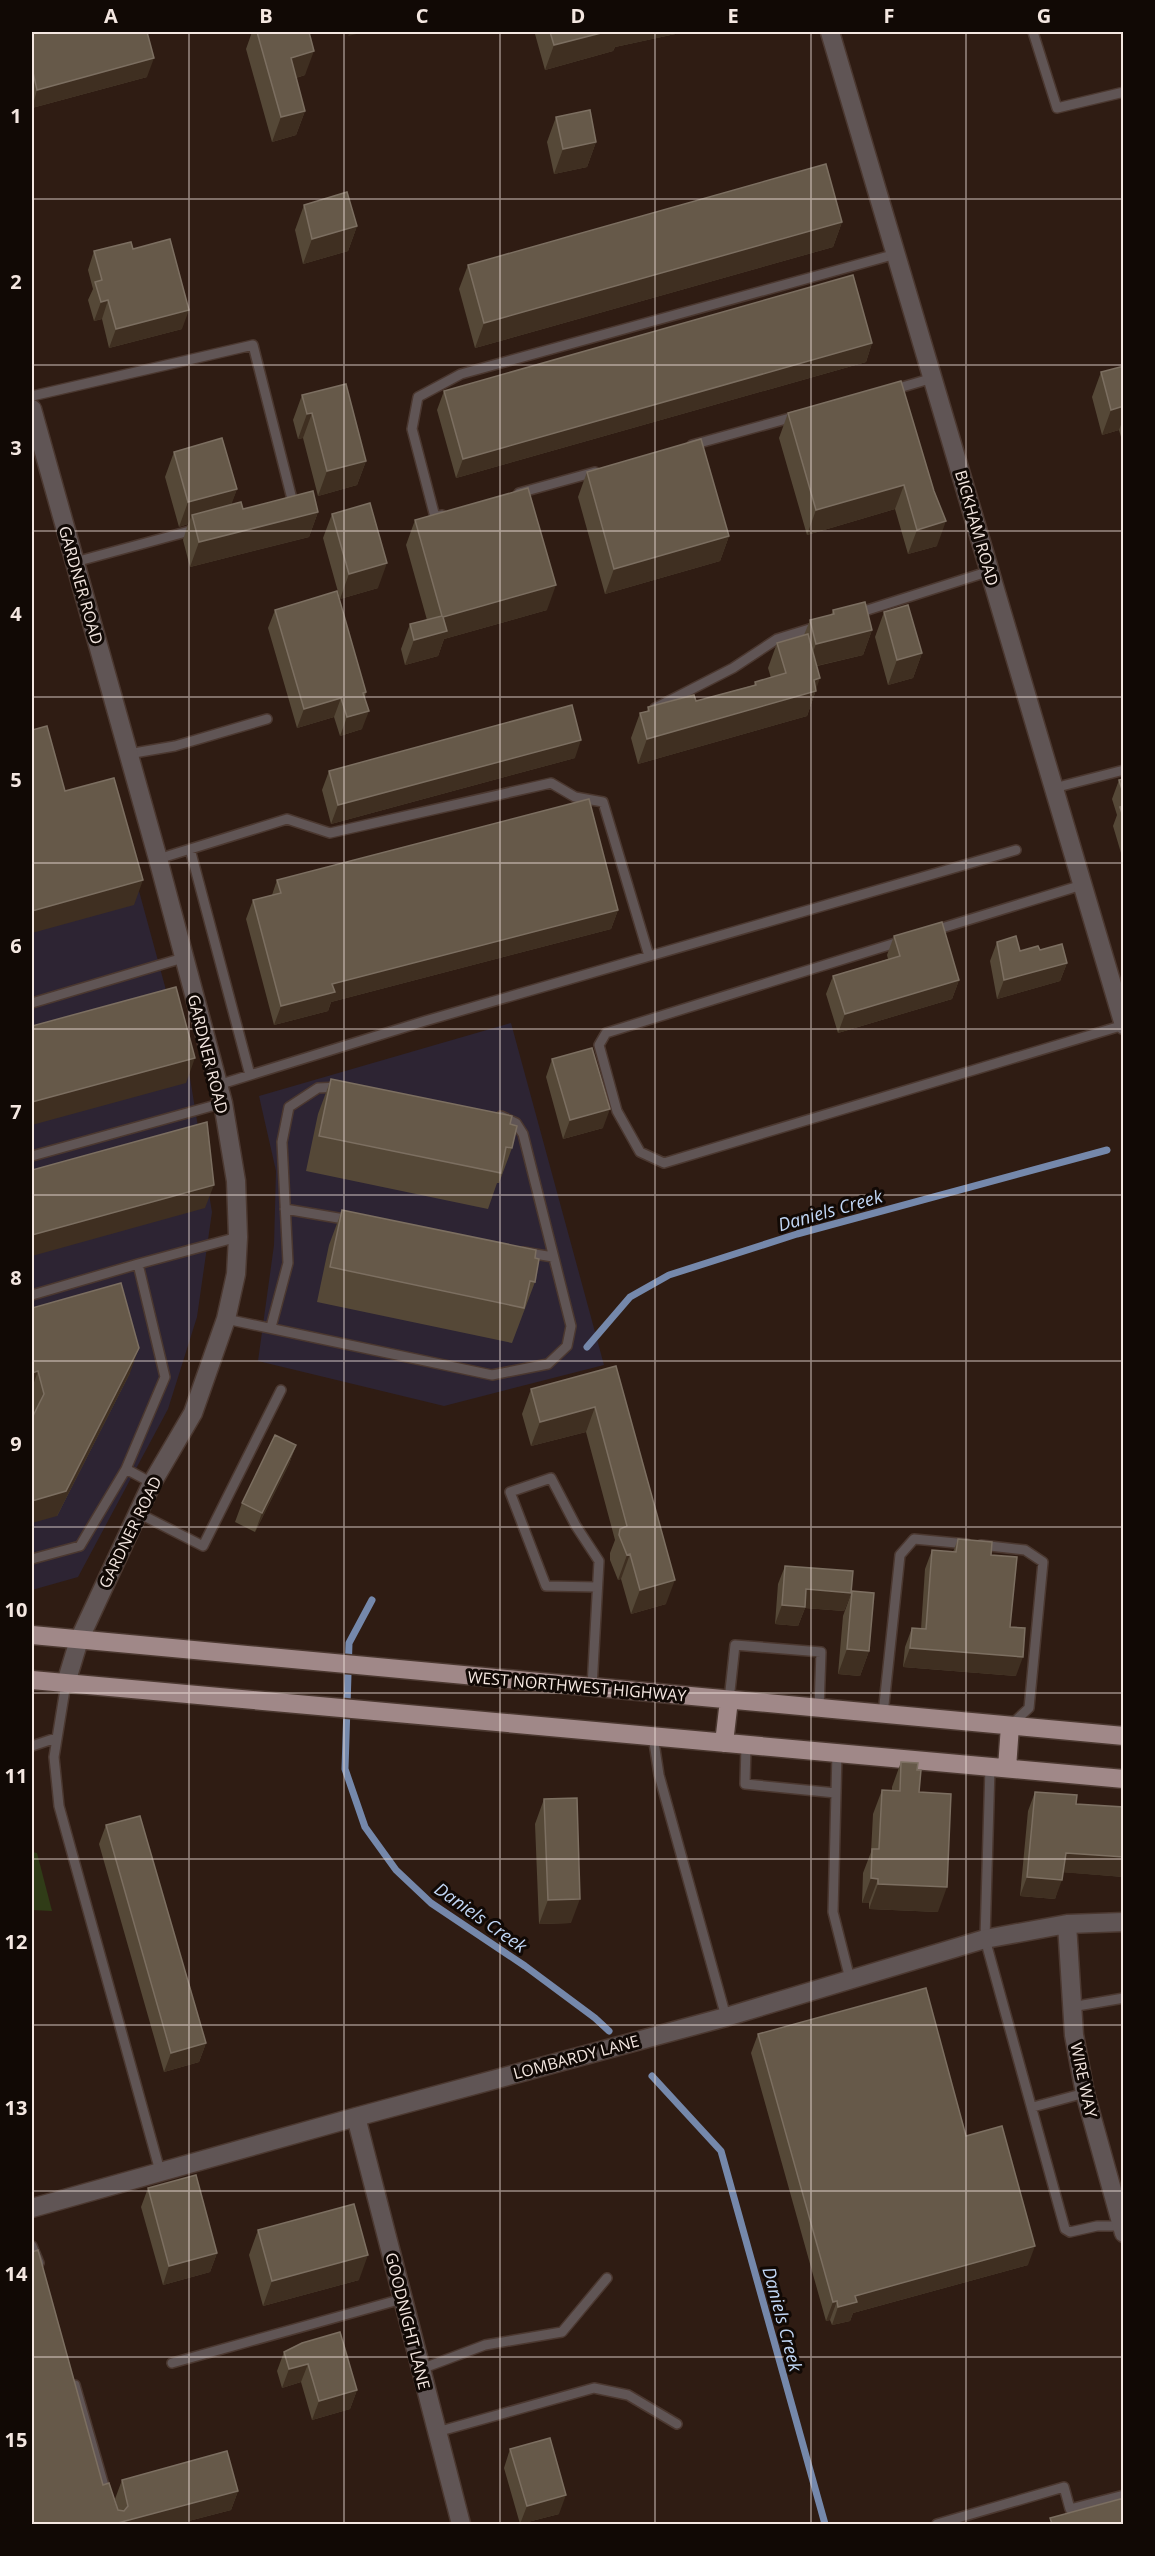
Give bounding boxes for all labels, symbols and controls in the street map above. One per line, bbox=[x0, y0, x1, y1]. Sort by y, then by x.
text: A bbox=[104, 2, 118, 29]
text: B bbox=[259, 2, 273, 29]
text: C bbox=[416, 2, 429, 29]
text: D bbox=[571, 2, 585, 29]
text: E bbox=[727, 2, 739, 29]
text: F bbox=[884, 2, 894, 29]
text: G bbox=[1037, 2, 1051, 29]
text: 1 bbox=[10, 102, 22, 129]
text: 2 bbox=[10, 268, 22, 295]
text: 3 bbox=[10, 434, 22, 461]
street label: BICKHAM ROAD bbox=[950, 468, 1004, 588]
street label: GARDNER ROAD bbox=[54, 523, 108, 647]
text: 4 bbox=[10, 600, 22, 627]
text: 5 bbox=[10, 766, 22, 793]
text: 6 bbox=[10, 932, 22, 959]
street label: GARDNER ROAD bbox=[183, 992, 233, 1116]
text: 7 bbox=[10, 1098, 22, 1125]
water label: Daniels Creek bbox=[775, 1183, 886, 1236]
text: 8 bbox=[10, 1264, 22, 1291]
text: 9 bbox=[10, 1430, 22, 1457]
street label: GARDNER ROAD bbox=[93, 1472, 167, 1592]
text: 10 bbox=[5, 1596, 27, 1623]
street label: WEST NORTHWEST HIGHWAY bbox=[467, 1665, 687, 1707]
text: 11 bbox=[5, 1762, 27, 1789]
water label: Daniels Creek bbox=[430, 1876, 533, 1958]
text: 12 bbox=[5, 1928, 27, 1955]
street label: LOMBARDY LANE bbox=[511, 2030, 641, 2084]
street label: WIRE WAY bbox=[1065, 2041, 1103, 2120]
text: 13 bbox=[5, 2094, 27, 2121]
street label: GOODNIGHT LANE bbox=[380, 2250, 436, 2392]
text: 14 bbox=[5, 2260, 28, 2287]
water label: Daniels Creek bbox=[757, 2264, 809, 2375]
text: 15 bbox=[5, 2426, 27, 2453]

